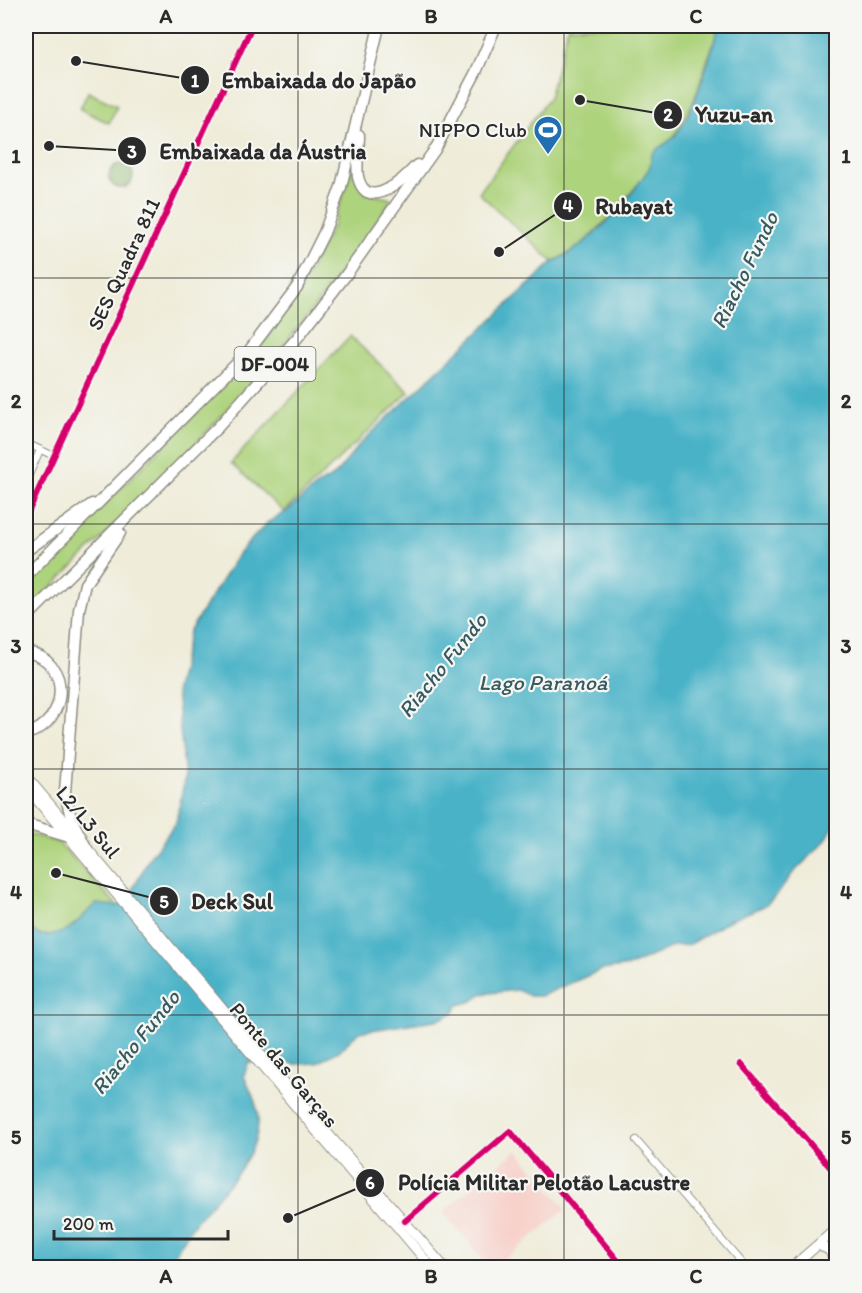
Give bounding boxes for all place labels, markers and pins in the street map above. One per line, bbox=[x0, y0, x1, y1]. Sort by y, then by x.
callout: Embaixada do Japão bbox=[180, 60, 428, 100]
callout: Yuzu-an bbox=[653, 95, 785, 135]
sports icon: NIPPO Club bbox=[532, 114, 564, 156]
place label: NIPPO Club bbox=[419, 117, 527, 142]
callout: Embaixada da Áustria bbox=[117, 131, 379, 171]
callout: Rubayat bbox=[553, 186, 685, 226]
callout: Deck Sul bbox=[149, 881, 285, 921]
callout: Polícia Militar Pelotão Lacustre bbox=[355, 1163, 702, 1203]

